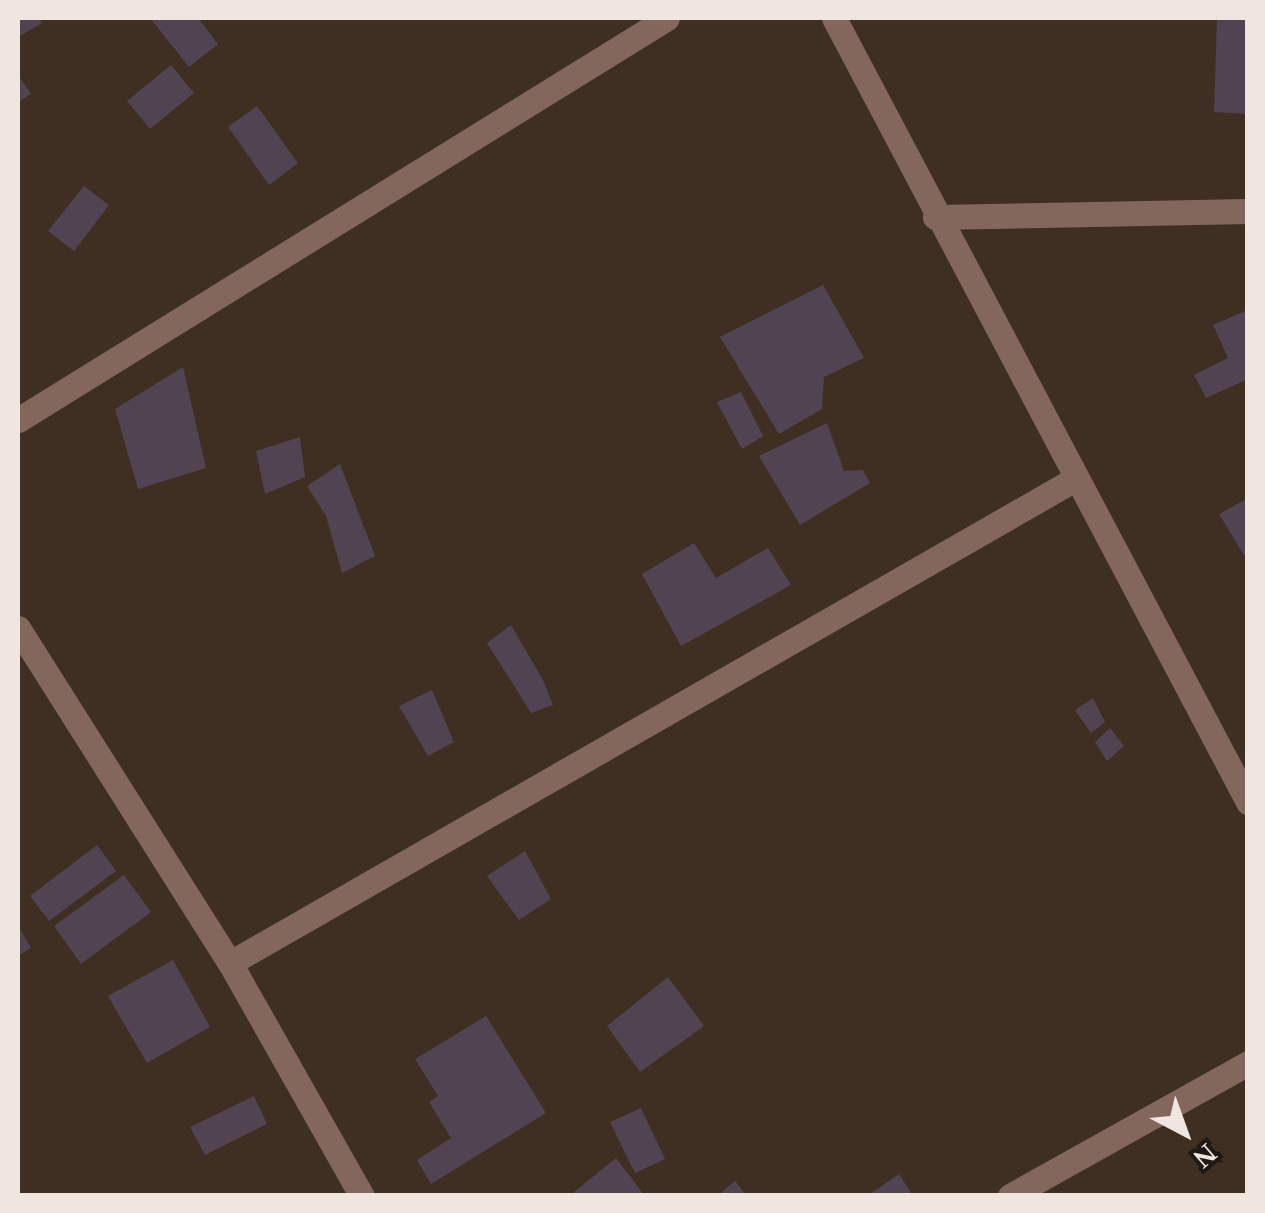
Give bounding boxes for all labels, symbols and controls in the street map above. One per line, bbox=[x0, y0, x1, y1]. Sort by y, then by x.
north arrow bbox=[1135, 1083, 1235, 1183]
text: N bbox=[1187, 1138, 1223, 1174]

